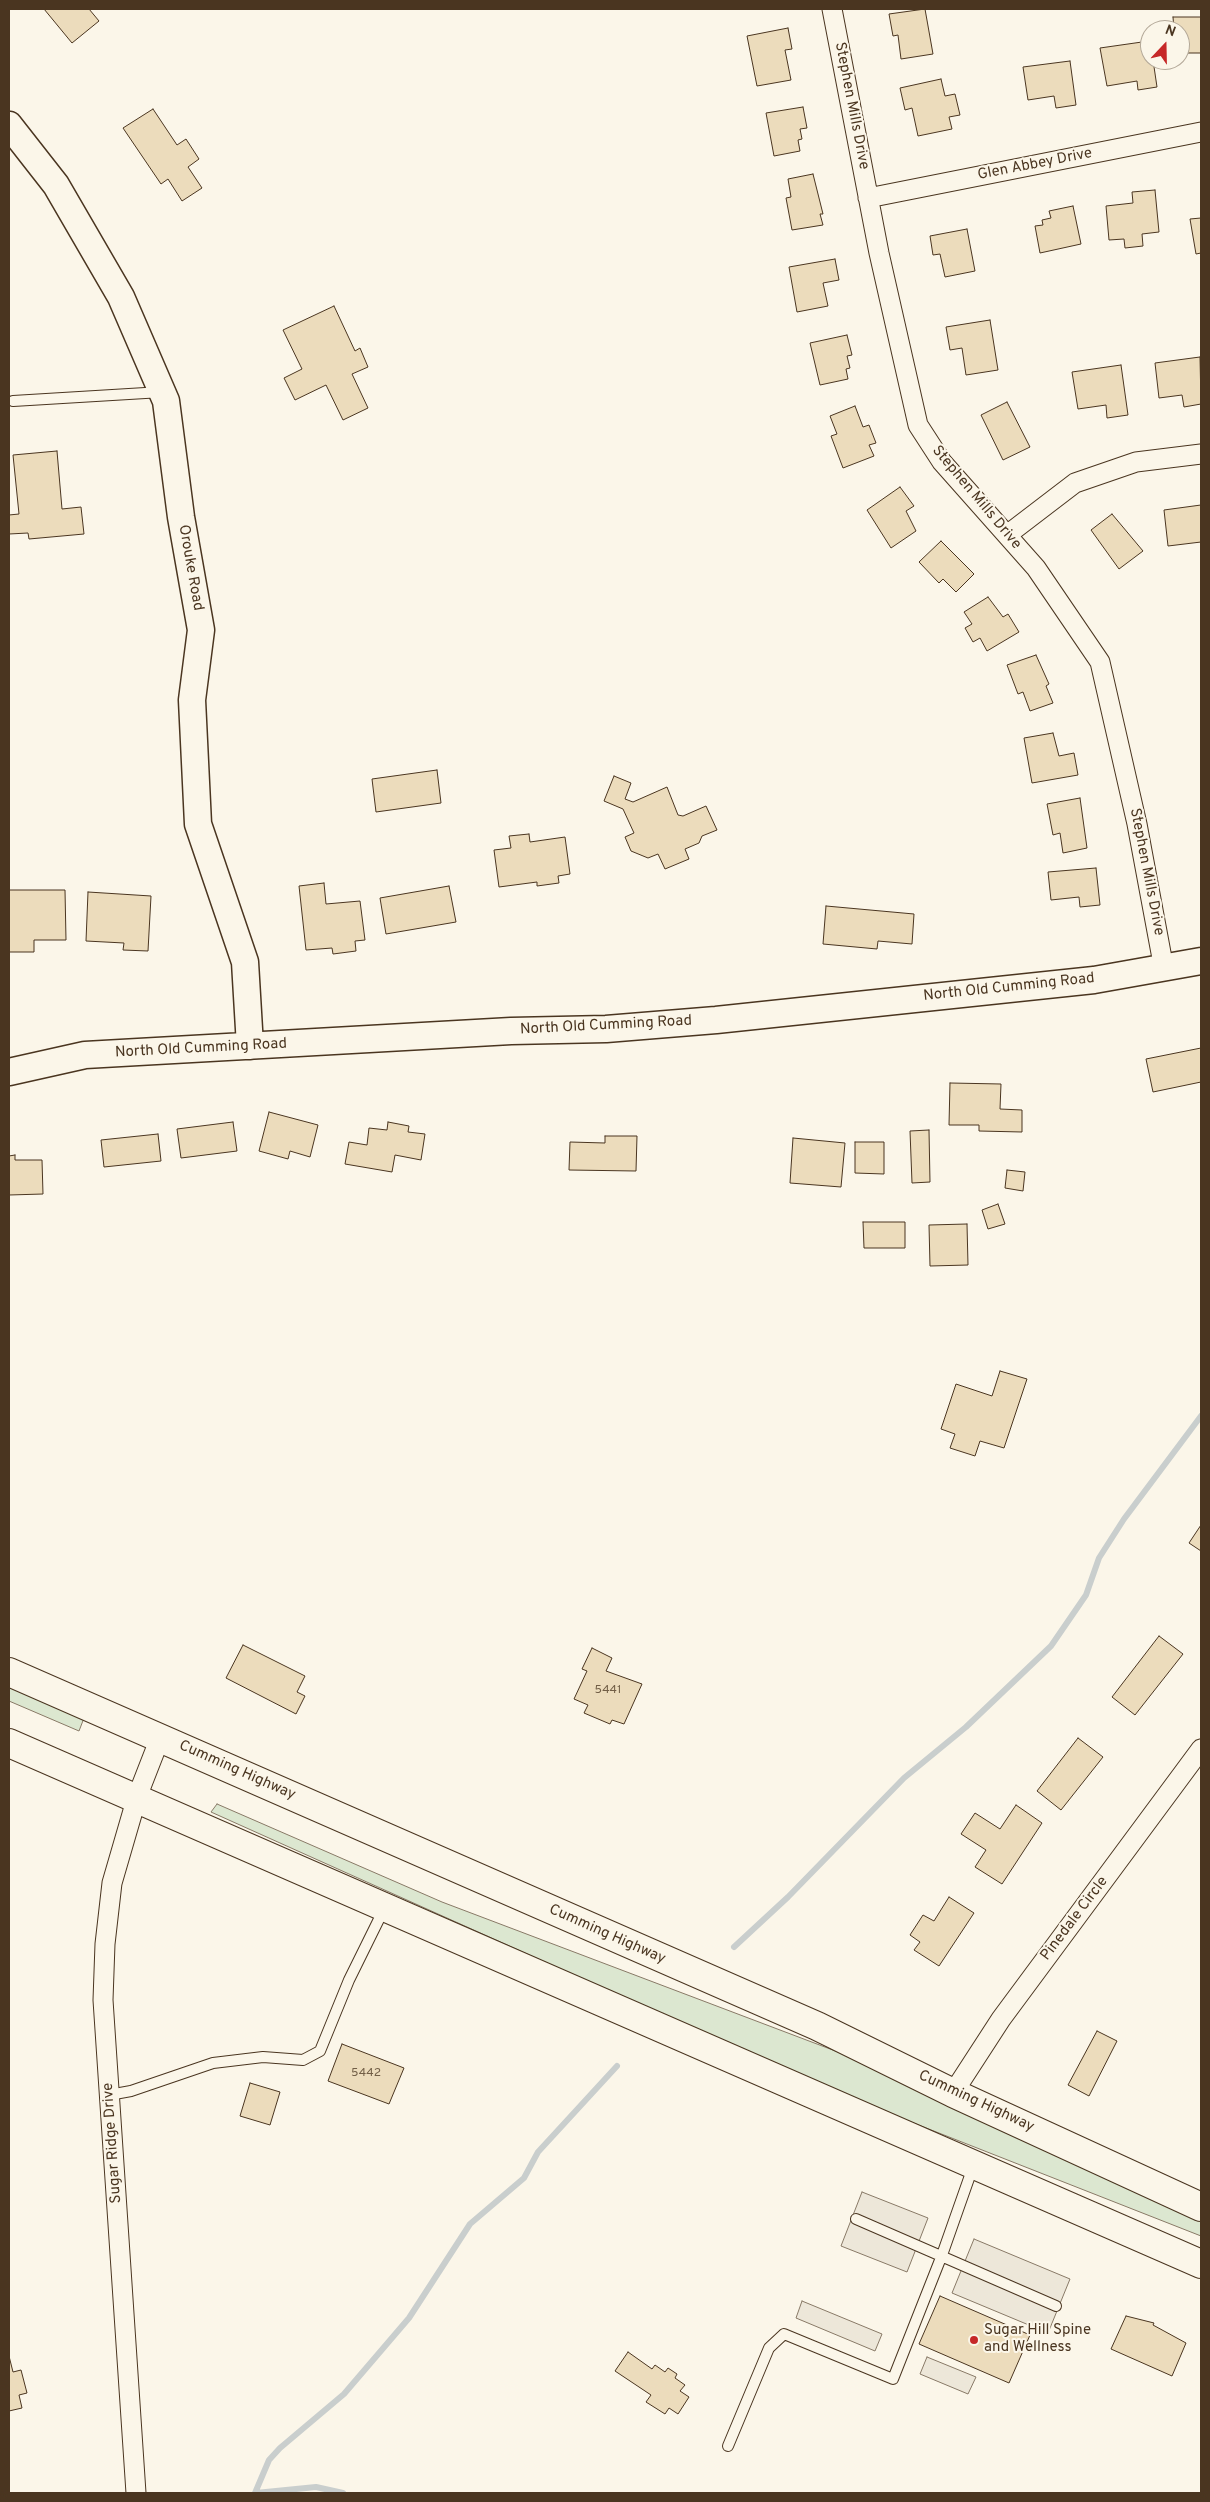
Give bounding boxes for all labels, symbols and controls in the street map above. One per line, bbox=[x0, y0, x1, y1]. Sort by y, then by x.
north arrow bbox=[1140, 20, 1190, 70]
text: N bbox=[1162, 22, 1178, 41]
street label: Stephen Mills Drive bbox=[830, 41, 872, 171]
street label: Glen Abbey Drive bbox=[976, 145, 1094, 185]
street label: Stephen Mills Drive bbox=[927, 443, 1025, 553]
street label: Orouke Road bbox=[174, 524, 206, 612]
street label: Stephen Mills Drive bbox=[1125, 807, 1167, 937]
street label: North Old Cumming Road bbox=[922, 970, 1096, 1006]
street label: North Old Cumming Road bbox=[520, 1013, 692, 1039]
street label: North Old Cumming Road bbox=[115, 1036, 287, 1062]
house number: 5441 bbox=[594, 1684, 622, 1698]
street label: Cumming Highway bbox=[176, 1737, 298, 1805]
street label: Pinedale Circle bbox=[1038, 1873, 1112, 1965]
street label: Cumming Highway bbox=[546, 1901, 668, 1969]
house number: 5442 bbox=[351, 2067, 381, 2081]
street label: Cumming Highway bbox=[915, 2067, 1037, 2137]
street label: Sugar Ridge Drive bbox=[100, 2082, 126, 2204]
place label: Sugar Hill Spine and Wellness bbox=[984, 2322, 1091, 2357]
marker: Sugar Hill Spine and Wellness bbox=[968, 2334, 980, 2346]

